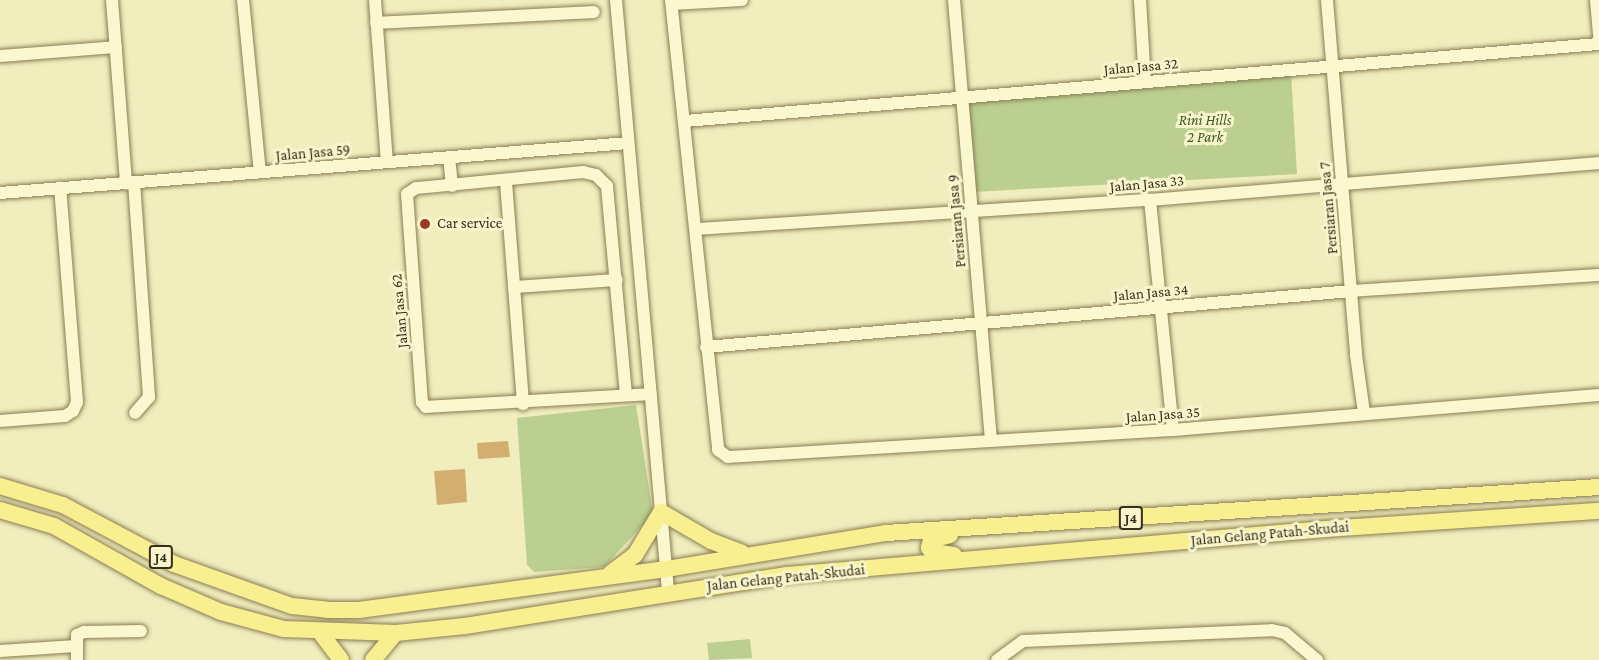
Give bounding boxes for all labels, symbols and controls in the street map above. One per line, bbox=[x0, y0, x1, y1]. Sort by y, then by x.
street label: Jalan Jasa 32 bbox=[1103, 55, 1179, 79]
park label: Rini Hills 2 Park bbox=[1179, 111, 1231, 146]
street label: Jalan Jasa 59 bbox=[275, 141, 351, 165]
street label: Persiaran Jasa 7 bbox=[1316, 161, 1342, 255]
street label: Jalan Jasa 33 bbox=[1109, 172, 1185, 196]
street label: Persiaran Jasa 9 bbox=[944, 174, 970, 268]
place label: Car service bbox=[437, 215, 502, 233]
marker: Car service bbox=[418, 217, 432, 231]
street label: Jalan Jasa 62 bbox=[388, 273, 412, 349]
street label: Jalan Jasa 34 bbox=[1113, 281, 1189, 305]
street label: Jalan Jasa 35 bbox=[1125, 403, 1201, 427]
road number: J4 bbox=[1118, 507, 1144, 529]
street label: Jalan Gelang Patah-Skudai bbox=[1190, 518, 1350, 550]
road number: J4 bbox=[148, 546, 174, 568]
street label: Jalan Gelang Patah-Skudai bbox=[706, 561, 866, 595]

